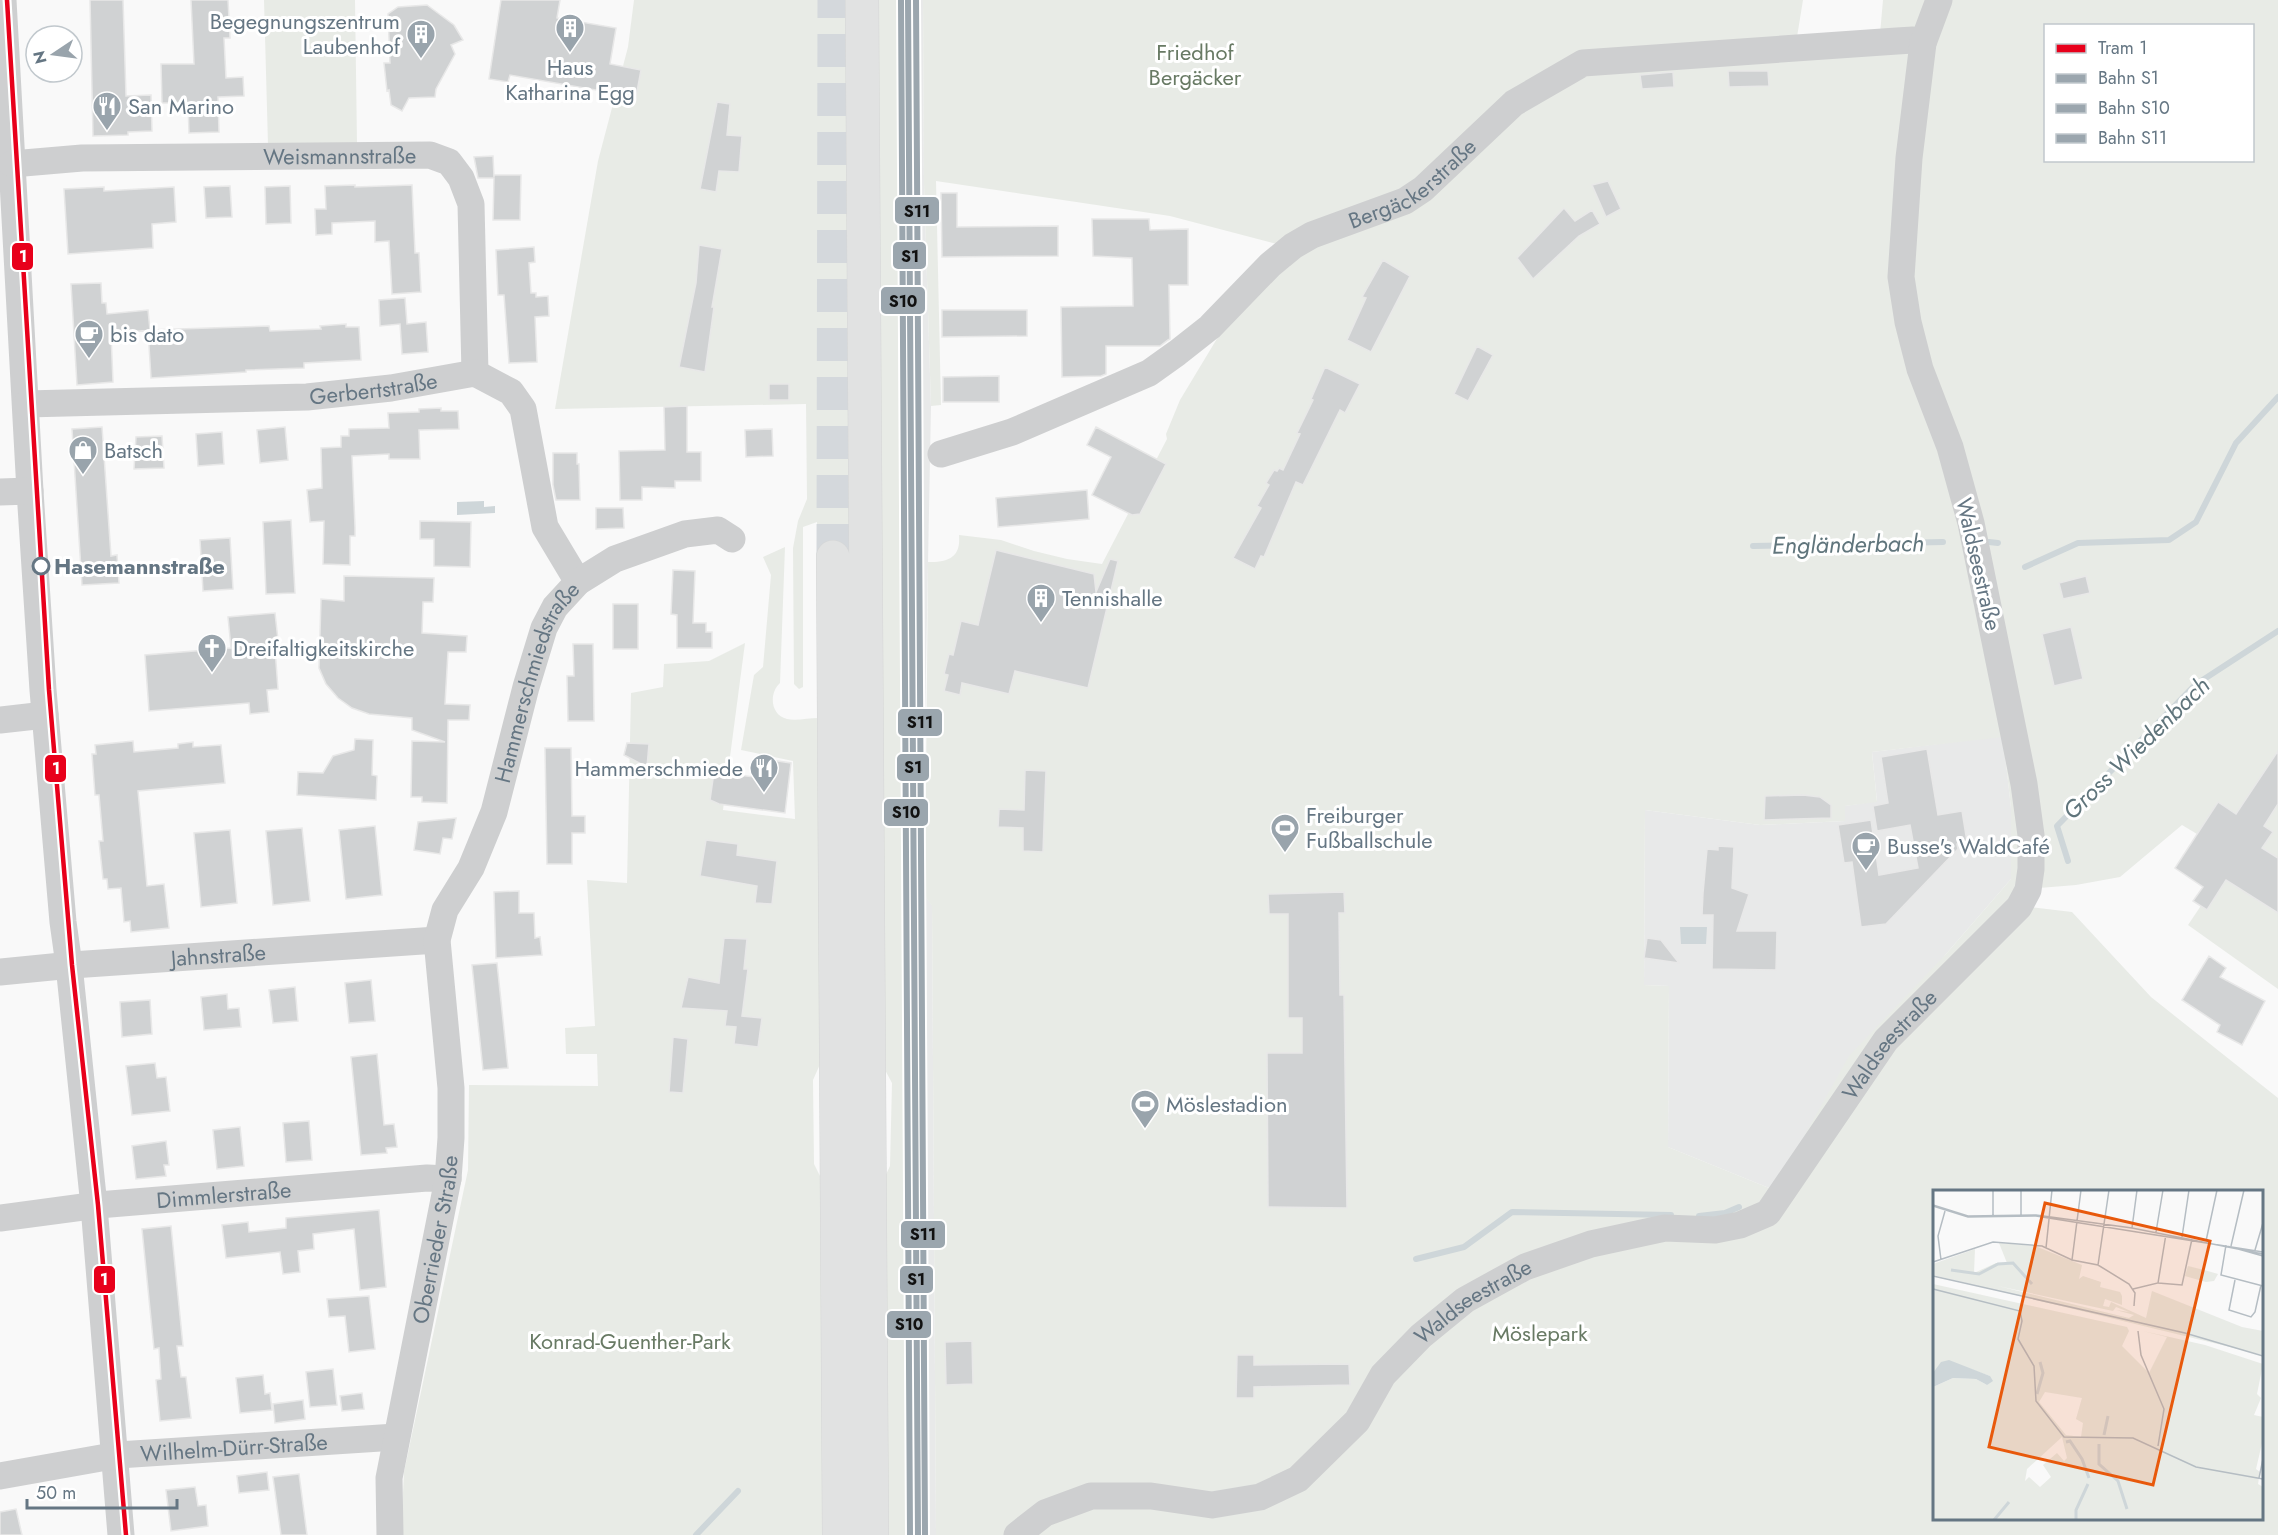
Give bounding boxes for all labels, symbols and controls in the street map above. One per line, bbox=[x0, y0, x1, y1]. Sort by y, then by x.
place label: Begegnungszentrum Laubenhof bbox=[210, 5, 401, 62]
building icon: Haus Katharina Egg bbox=[554, 12, 586, 54]
building icon: Begegnungszentrum Laubenhof bbox=[405, 18, 437, 60]
north arrow bbox=[24, 24, 84, 84]
legend bbox=[2044, 24, 2254, 162]
text: Tram 1 bbox=[2098, 35, 2147, 61]
park label: Friedhof Bergäcker bbox=[1149, 36, 1242, 93]
text: N bbox=[27, 48, 53, 66]
place label: Haus Katharina Egg bbox=[505, 51, 635, 108]
text: Bahn S1 bbox=[2098, 65, 2159, 91]
restaurant icon: San Marino bbox=[91, 90, 123, 132]
place label: San Marino bbox=[128, 90, 234, 122]
text: Bahn S10 bbox=[2098, 95, 2170, 121]
text: Bahn S11 bbox=[2098, 125, 2167, 151]
street label: Bergäckerstraße bbox=[1344, 131, 1483, 236]
street label: Weismannstraße bbox=[263, 139, 416, 172]
line badge: S11 bbox=[894, 196, 940, 225]
text: S11 bbox=[904, 200, 930, 223]
line badge: S1 bbox=[892, 241, 927, 270]
line badge: 1 bbox=[11, 242, 34, 271]
text: 1 bbox=[19, 245, 27, 268]
text: S1 bbox=[901, 245, 919, 268]
line badge: S10 bbox=[880, 286, 926, 315]
text: S10 bbox=[889, 290, 917, 313]
cafe icon: bis dato bbox=[73, 318, 105, 360]
place label: bis dato bbox=[110, 318, 184, 350]
street label: Gerbertstraße bbox=[308, 364, 440, 413]
shop icon: Batsch bbox=[67, 434, 99, 476]
place label: Batsch bbox=[104, 434, 163, 466]
street label: Waldseestraße bbox=[1948, 494, 2010, 634]
water label: Engländerbach bbox=[1772, 525, 1924, 563]
place label: Hasemannstraße bbox=[54, 550, 225, 582]
marker: Hasemannstraße bbox=[32, 557, 50, 575]
street label: Hammerschmiedstraße bbox=[486, 574, 587, 786]
building icon: Tennishalle bbox=[1025, 582, 1057, 624]
place label: Tennishalle bbox=[1062, 582, 1163, 614]
church icon: Dreifaltigkeitskirche bbox=[196, 632, 228, 674]
place label: Dreifaltigkeitskirche bbox=[233, 632, 414, 664]
water label: Gross Wiedenbach bbox=[2054, 668, 2218, 828]
line badge: S11 bbox=[897, 708, 943, 737]
text: S11 bbox=[907, 711, 933, 734]
place label: Hammerschmiede bbox=[574, 752, 743, 784]
restaurant icon: Hammerschmiede bbox=[748, 752, 780, 794]
line badge: S1 bbox=[896, 753, 930, 782]
line badge: 1 bbox=[44, 754, 67, 783]
text: S1 bbox=[904, 756, 922, 779]
text: 1 bbox=[52, 757, 60, 780]
line badge: S10 bbox=[883, 798, 929, 827]
place label: Freiburger Fußballschule bbox=[1306, 799, 1433, 856]
text: S10 bbox=[892, 801, 920, 824]
sports icon: Freiburger Fußballschule bbox=[1269, 812, 1301, 854]
cafe icon: Busse's WaldCafé bbox=[1850, 830, 1882, 872]
place label: Busse's WaldCafé bbox=[1887, 830, 2050, 862]
street label: Jahnstraße bbox=[167, 936, 267, 974]
street label: Waldseestraße bbox=[1834, 982, 1944, 1106]
sports icon: Möslestadion bbox=[1129, 1088, 1161, 1130]
place label: Möslestadion bbox=[1166, 1088, 1288, 1120]
street label: Oberrieder Straße bbox=[404, 1154, 466, 1326]
street label: Dimmlerstraße bbox=[155, 1173, 292, 1216]
inset map bbox=[1933, 1190, 2263, 1520]
line badge: S11 bbox=[900, 1220, 946, 1249]
text: S11 bbox=[910, 1223, 936, 1246]
street label: Waldseestraße bbox=[1407, 1250, 1537, 1351]
line badge: 1 bbox=[93, 1265, 116, 1294]
line badge: S1 bbox=[899, 1265, 934, 1294]
text: 1 bbox=[100, 1268, 108, 1291]
text: S1 bbox=[907, 1268, 925, 1291]
line badge: S10 bbox=[886, 1310, 932, 1339]
text: S10 bbox=[895, 1313, 923, 1336]
park label: Möslepark bbox=[1492, 1317, 1588, 1349]
park label: Konrad-Guenther-Park bbox=[529, 1325, 731, 1357]
street label: Wilhelm-Dürr-Straße bbox=[139, 1425, 329, 1470]
scale bar bbox=[27, 1472, 177, 1510]
text: 50 m bbox=[36, 1480, 76, 1506]

